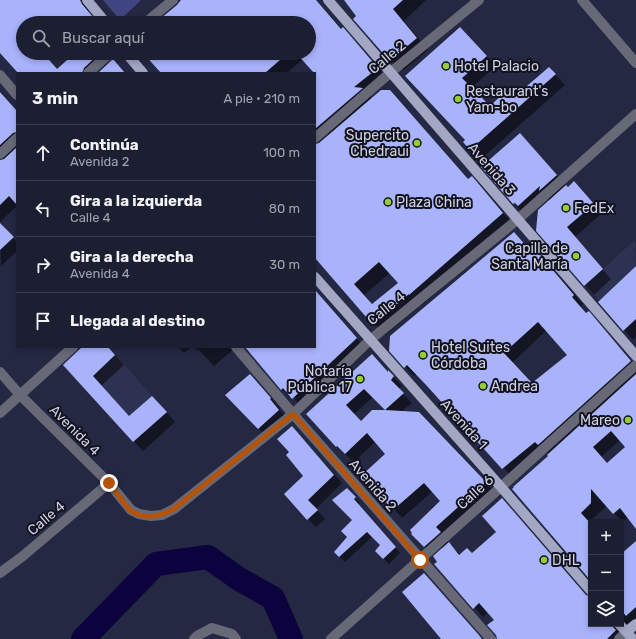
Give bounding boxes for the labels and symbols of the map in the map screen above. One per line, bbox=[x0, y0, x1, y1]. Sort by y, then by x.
street label: Calle 2 bbox=[365, 37, 409, 78]
place label: Hotel Palacio bbox=[454, 58, 539, 75]
marker: Hotel Palacio bbox=[441, 61, 451, 71]
place label: Restaurant's Yam-bo bbox=[466, 83, 548, 116]
marker: Restaurant's Yam-bo bbox=[453, 94, 463, 104]
place label: Supercito Chedraui bbox=[346, 127, 409, 160]
marker: Supercito Chedraui bbox=[412, 138, 422, 148]
street label: Avenida 3 bbox=[464, 140, 519, 199]
place label: Plaza China bbox=[396, 194, 472, 211]
marker: Plaza China bbox=[383, 197, 393, 207]
place label: FedEx bbox=[574, 200, 615, 217]
marker: FedEx bbox=[561, 203, 571, 213]
place label: Capilla de Santa María bbox=[491, 240, 568, 273]
marker: Capilla de Santa María bbox=[571, 251, 581, 261]
street label: Calle 4 bbox=[364, 288, 409, 329]
place label: Hotel Suites Córdoba bbox=[431, 339, 510, 372]
marker: Hotel Suites Córdoba bbox=[418, 350, 428, 360]
place label: Notaría Pública 17 bbox=[287, 363, 352, 396]
marker: Notaría Pública 17 bbox=[355, 374, 365, 384]
place label: Andrea bbox=[491, 378, 538, 395]
marker: Andrea bbox=[478, 381, 488, 391]
street label: Avenida 1 bbox=[437, 396, 491, 453]
street label: Avenida 4 bbox=[46, 402, 104, 459]
place label: Mareo bbox=[580, 412, 620, 429]
marker: Mareo bbox=[623, 415, 633, 425]
street label: Avenida 2 bbox=[345, 456, 400, 515]
street label: Calle 6 bbox=[453, 471, 497, 513]
route end bbox=[100, 474, 118, 492]
street label: Calle 4 bbox=[24, 498, 69, 539]
route start bbox=[411, 551, 429, 569]
place label: DHL bbox=[552, 552, 580, 569]
marker: DHL bbox=[539, 555, 549, 565]

